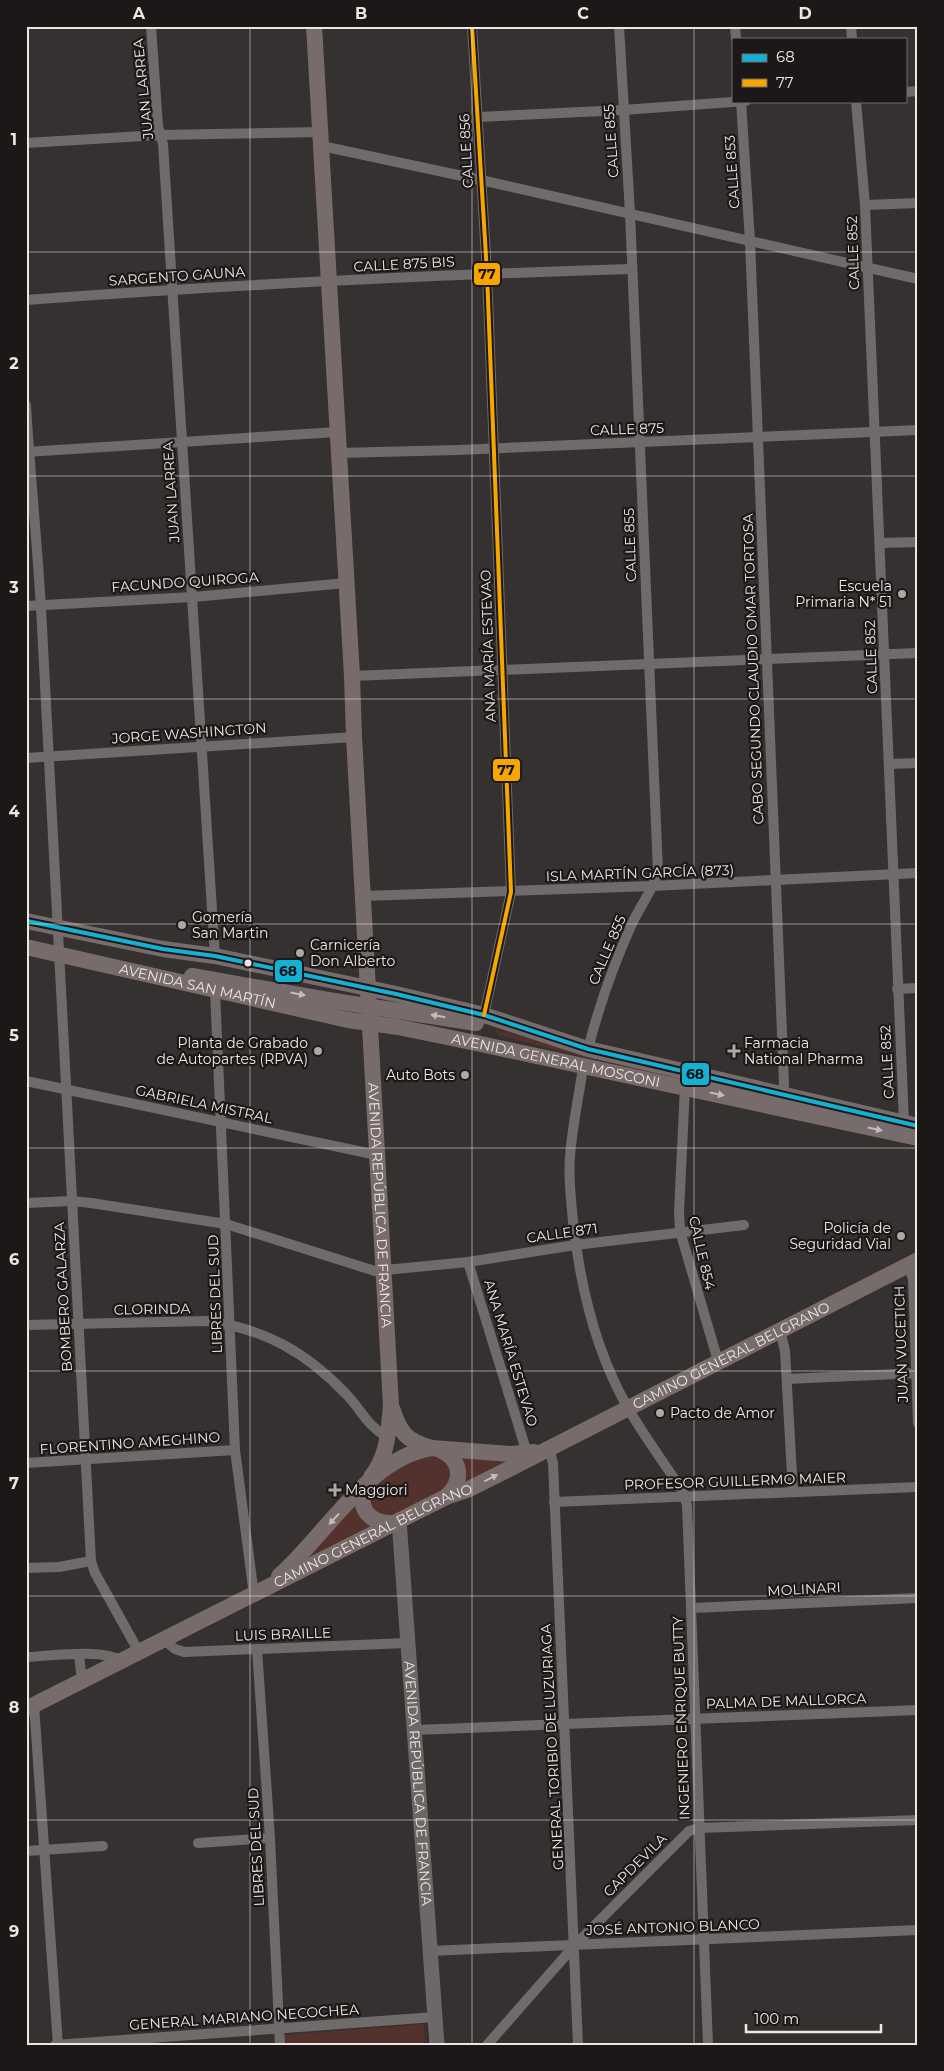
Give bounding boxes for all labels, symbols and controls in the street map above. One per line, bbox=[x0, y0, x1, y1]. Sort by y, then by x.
text: A bbox=[132, 4, 146, 23]
text: B bbox=[355, 4, 367, 23]
text: C bbox=[577, 4, 589, 23]
text: D bbox=[798, 4, 812, 23]
street label: JUAN LARREA bbox=[129, 37, 157, 141]
legend bbox=[732, 38, 906, 102]
text: 68 bbox=[776, 47, 795, 66]
text: 77 bbox=[776, 73, 794, 92]
street label: CALLE 855 bbox=[599, 103, 623, 179]
street label: CALLE 856 bbox=[455, 113, 477, 189]
text: 1 bbox=[11, 130, 17, 149]
street label: CALLE 853 bbox=[720, 134, 744, 210]
street label: CALLE 852 bbox=[843, 216, 863, 290]
street label: CALLE 875 BIS bbox=[353, 252, 455, 276]
street label: SARGENTO GAUNA bbox=[108, 262, 247, 290]
line badge: 77 bbox=[473, 262, 501, 286]
text: 77 bbox=[478, 265, 496, 283]
text: 2 bbox=[9, 354, 19, 373]
street label: CALLE 875 bbox=[590, 419, 664, 439]
street label: JUAN LARREA bbox=[158, 440, 184, 544]
street label: CALLE 855 bbox=[620, 508, 640, 582]
street label: CABO SEGUNDO CLAUDIO OMAR TORTOSA bbox=[739, 512, 767, 825]
street label: FACUNDO QUIROGA bbox=[111, 568, 260, 596]
street label: ANA MARÍA ESTEVAO bbox=[476, 569, 500, 723]
place label: Escuela Primaria N* 51 bbox=[795, 577, 892, 611]
text: 3 bbox=[8, 578, 19, 597]
marker: Escuela Primaria N* 51 bbox=[896, 588, 908, 600]
street label: CALLE 852 bbox=[861, 620, 881, 694]
street label: JORGE WASHINGTON bbox=[110, 719, 267, 747]
line badge: 77 bbox=[492, 758, 521, 782]
text: 77 bbox=[497, 761, 515, 779]
text: 4 bbox=[8, 802, 20, 821]
street label: ISLA MARTÍN GARCÍA (873) bbox=[545, 861, 735, 885]
place label: Gomería San Martin bbox=[192, 908, 268, 942]
street label: CALLE 855 bbox=[584, 912, 630, 988]
marker: Gomería San Martin bbox=[176, 919, 188, 931]
place label: Carnicería Don Alberto bbox=[310, 936, 395, 970]
marker: Carnicería Don Alberto bbox=[294, 947, 306, 959]
unlabelled marker bbox=[243, 958, 253, 968]
street label: AVENIDA SAN MARTÍN bbox=[118, 959, 278, 1012]
line badge: 68 bbox=[274, 959, 303, 983]
text: 68 bbox=[279, 962, 297, 980]
one-way arrow bbox=[291, 990, 306, 998]
one-way arrow bbox=[429, 1012, 445, 1020]
street label: CALLE 852 bbox=[876, 1025, 898, 1099]
text: 5 bbox=[9, 1026, 19, 1045]
street label: AVENIDA GENERAL MOSCONI bbox=[450, 1029, 662, 1091]
place label: Planta de Grabado de Autopartes (RPVA) bbox=[157, 1034, 308, 1068]
place label: Farmacia National Pharma bbox=[744, 1034, 863, 1068]
marker: Planta de Grabado de Autopartes (RPVA) bbox=[312, 1045, 324, 1057]
marker: Farmacia National Pharma bbox=[728, 1045, 740, 1057]
line badge: 68 bbox=[681, 1062, 710, 1086]
text: 68 bbox=[686, 1065, 704, 1083]
place label: Auto Bots bbox=[386, 1066, 455, 1084]
marker: Auto Bots bbox=[459, 1069, 471, 1081]
street label: GABRIELA MISTRAL bbox=[134, 1081, 275, 1127]
street label: AVENIDA REPÚBLICA DE FRANCIA bbox=[364, 1082, 396, 1329]
one-way arrow bbox=[709, 1090, 724, 1098]
one-way arrow bbox=[868, 1125, 883, 1133]
street label: CALLE 854 bbox=[685, 1214, 719, 1292]
street label: CALLE 871 bbox=[525, 1219, 599, 1247]
place label: Policía de Seguridad Vial bbox=[789, 1219, 891, 1253]
street label: BOMBERO GALARZA bbox=[50, 1221, 76, 1372]
marker: Policía de Seguridad Vial bbox=[895, 1230, 907, 1242]
street label: LIBRES DEL SUD bbox=[204, 1234, 226, 1354]
text: 6 bbox=[9, 1250, 19, 1269]
street label: ANA MARÍA ESTEVAO bbox=[480, 1277, 542, 1429]
street label: JUAN VUCETICH bbox=[890, 1285, 912, 1404]
street label: CAMINO GENERAL BELGRANO bbox=[629, 1297, 833, 1413]
street label: CLORINDA bbox=[113, 1299, 192, 1319]
place label: Pacto de Amor bbox=[670, 1404, 775, 1422]
marker: Pacto de Amor bbox=[654, 1407, 666, 1419]
street label: FLORENTINO AMEGHINO bbox=[39, 1428, 221, 1458]
street label: PROFESOR GUILLERMO MAIER bbox=[624, 1468, 846, 1494]
text: 7 bbox=[9, 1474, 19, 1493]
one-way arrow bbox=[484, 1474, 498, 1482]
street label: CAMINO GENERAL BELGRANO bbox=[270, 1480, 475, 1592]
place label: Maggiori bbox=[345, 1481, 408, 1499]
marker: Maggiori bbox=[329, 1484, 341, 1496]
one-way arrow bbox=[328, 1512, 340, 1524]
street label: MOLINARI bbox=[767, 1578, 841, 1600]
street label: INGENIERO ENRIQUE BUTTY bbox=[668, 1616, 694, 1820]
street label: LUIS BRAILLE bbox=[234, 1623, 332, 1645]
street label: GENERAL TORIBIO DE LUZURIAGA bbox=[537, 1623, 567, 1870]
street label: AVENIDA REPÚBLICA DE FRANCIA bbox=[400, 1660, 436, 1907]
street label: PALMA DE MALLORCA bbox=[705, 1689, 868, 1713]
text: 8 bbox=[9, 1698, 19, 1717]
street label: LIBRES DEL SUD bbox=[244, 1787, 268, 1907]
street label: CAPDEVILA bbox=[599, 1829, 671, 1901]
street label: JOSÉ ANTONIO BLANCO bbox=[585, 1915, 760, 1939]
text: 9 bbox=[9, 1922, 19, 1941]
street label: GENERAL MARIANO NECOCHEA bbox=[129, 2000, 360, 2034]
scale bar bbox=[746, 2001, 882, 2033]
text: 100 m bbox=[754, 2009, 799, 2028]

